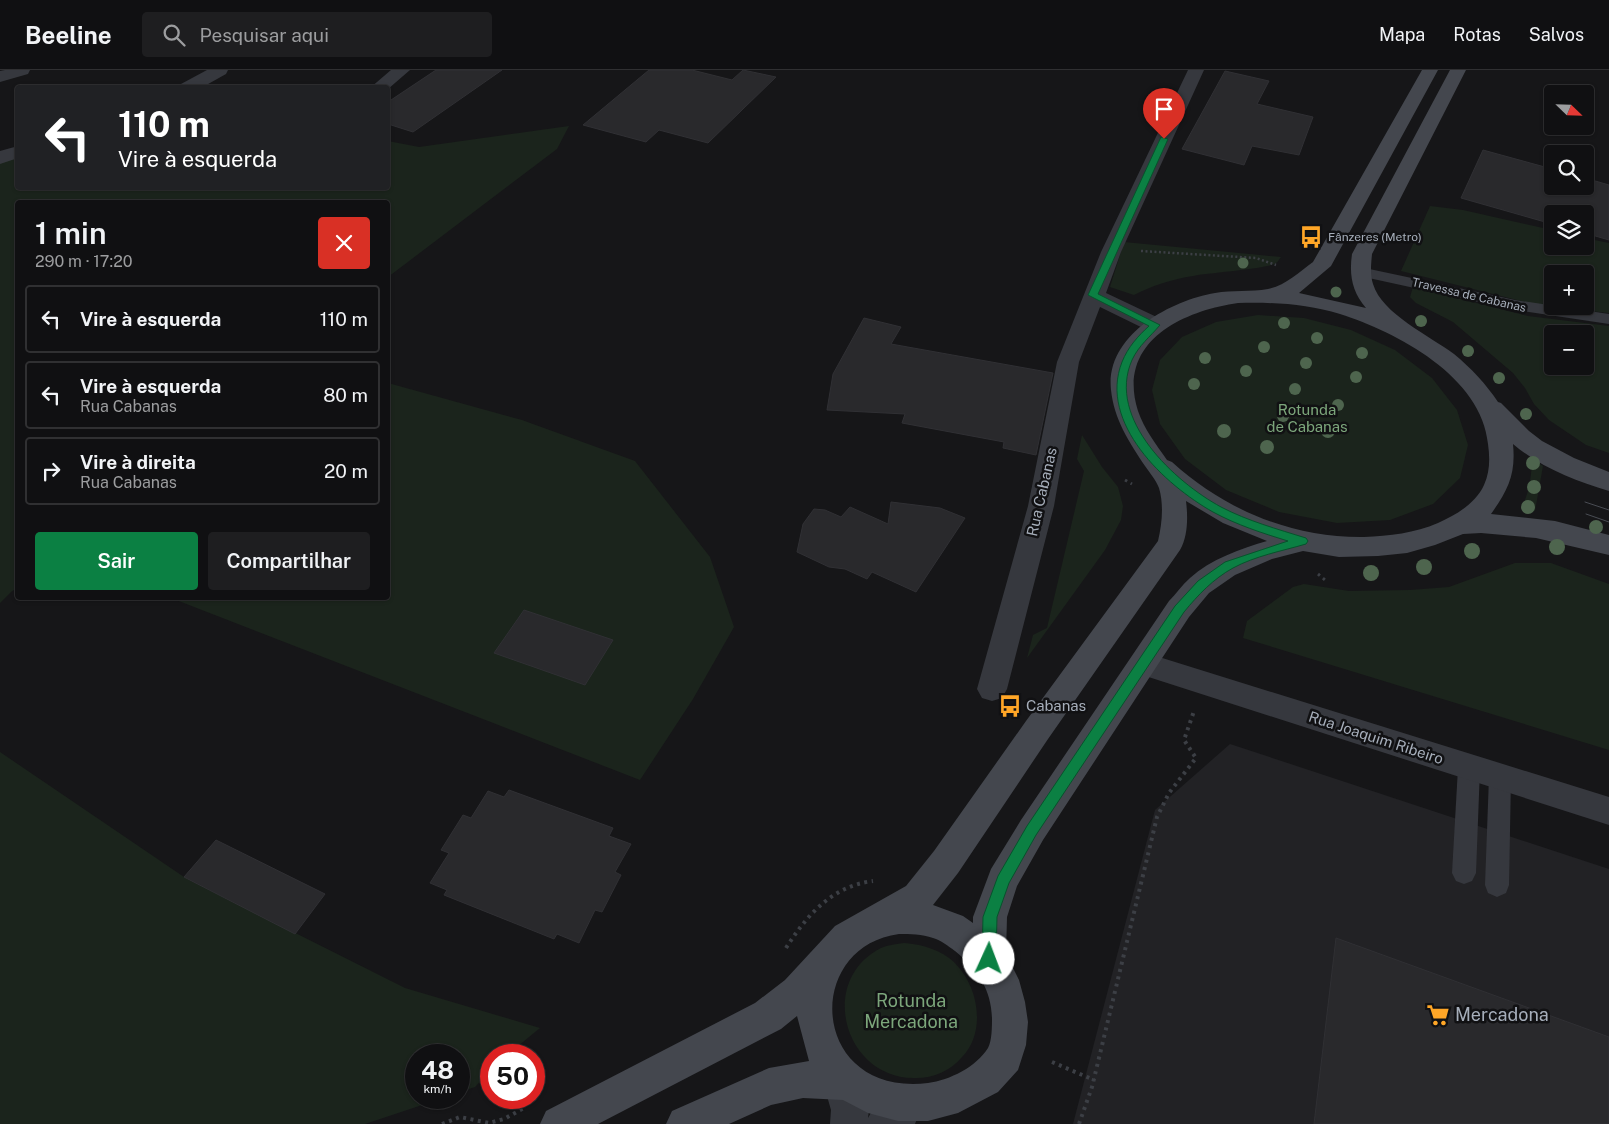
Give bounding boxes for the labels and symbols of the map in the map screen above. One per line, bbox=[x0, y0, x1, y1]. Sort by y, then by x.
north arrow bbox=[1544, 85, 1594, 135]
pin bbox=[1143, 88, 1185, 139]
bus stop icon: Fânzeres (Metro) bbox=[1298, 224, 1324, 250]
place label: Fânzeres (Metro) bbox=[1328, 230, 1422, 244]
street label: Travessa de Cabanas bbox=[1411, 275, 1527, 315]
park label: Rotunda de Cabanas bbox=[1266, 401, 1348, 435]
street label: Rua Cabanas bbox=[1023, 446, 1060, 538]
bus stop icon: Cabanas bbox=[997, 693, 1023, 719]
place label: Cabanas bbox=[1026, 697, 1086, 714]
street label: Rua Joaquim Ribeiro bbox=[1307, 708, 1446, 767]
position arrow bbox=[962, 932, 1014, 984]
park label: Rotunda Mercadona bbox=[864, 990, 958, 1032]
supermarket icon: Mercadona bbox=[1425, 1002, 1451, 1028]
place label: Mercadona bbox=[1455, 1004, 1549, 1025]
speed limit sign: 50 bbox=[480, 1044, 545, 1109]

